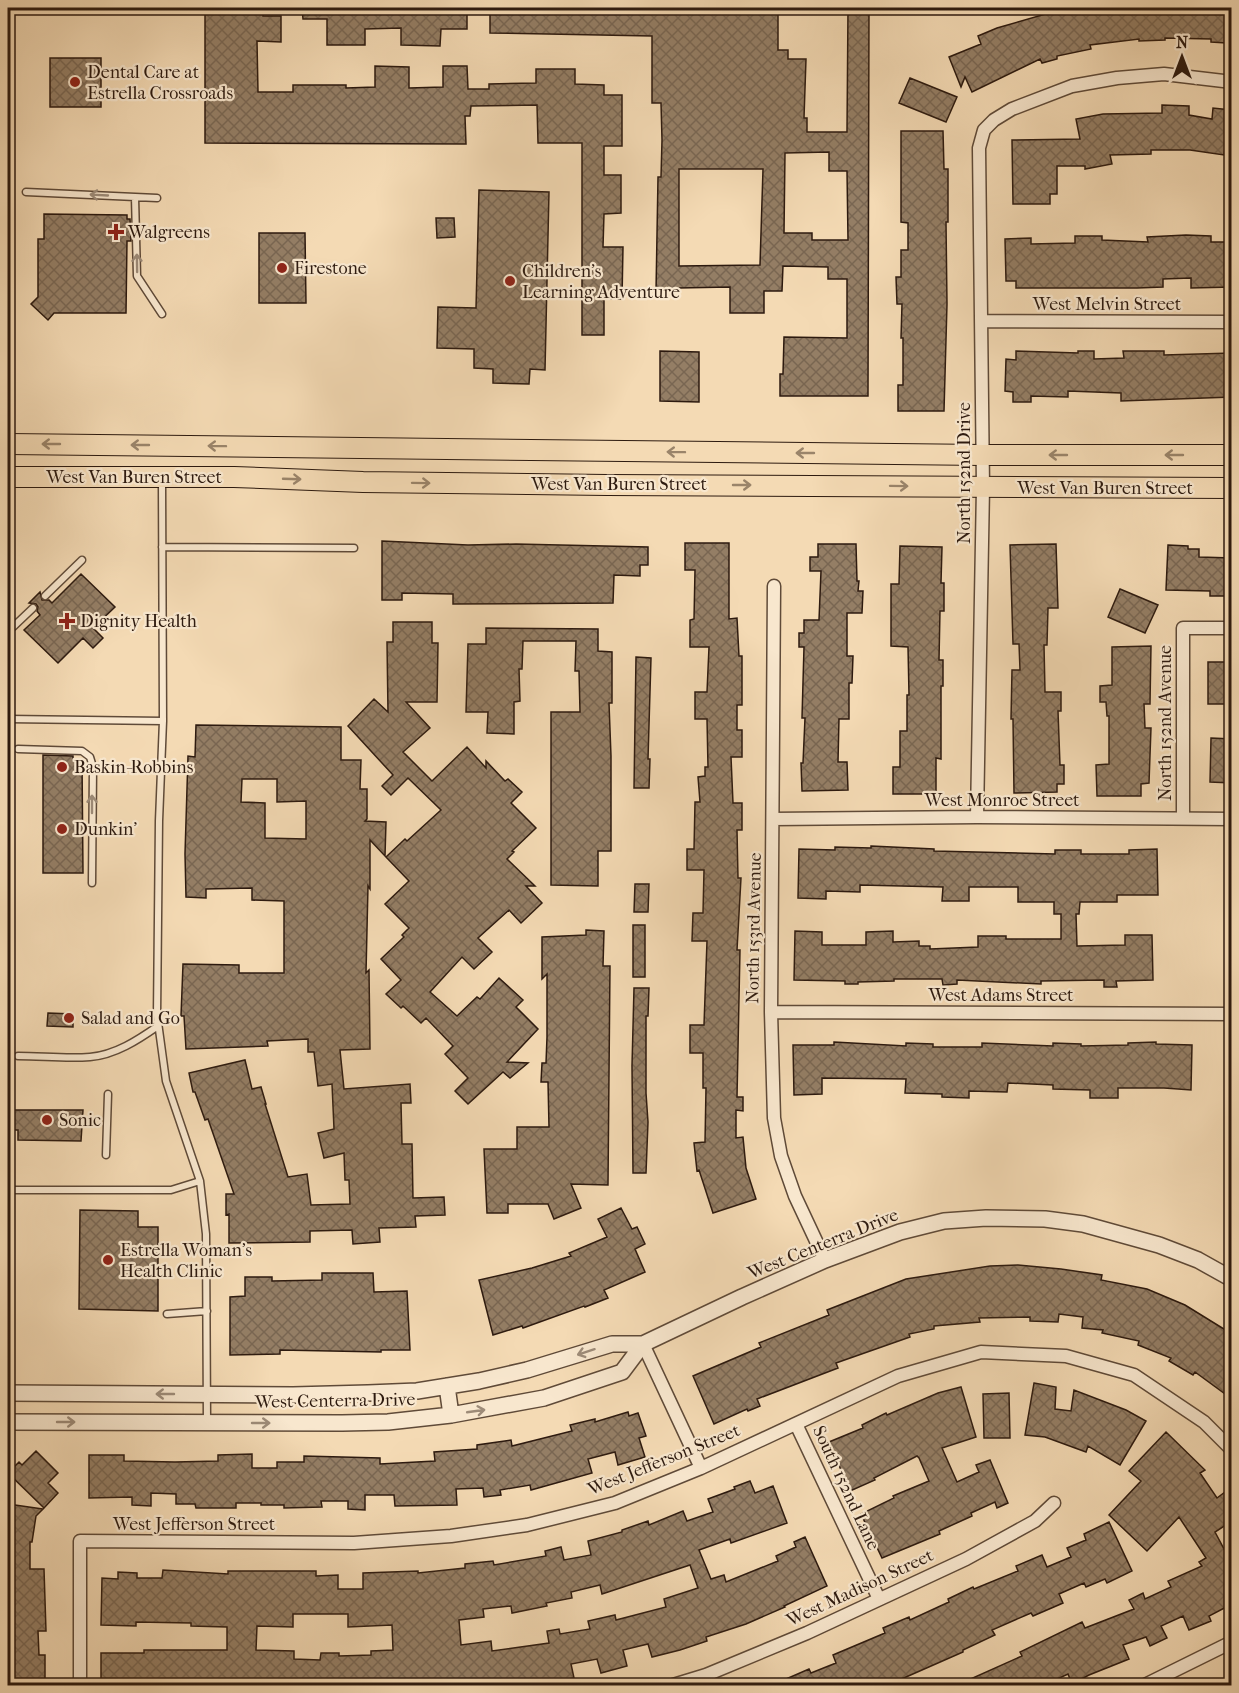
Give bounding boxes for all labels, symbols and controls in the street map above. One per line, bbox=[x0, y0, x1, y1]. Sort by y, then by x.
north arrow bbox=[1152, 27, 1212, 87]
text: N bbox=[1176, 33, 1189, 52]
place label: Dental Care at Estrella Crossroads bbox=[87, 62, 233, 104]
marker: Dental Care at Estrella Crossroads bbox=[68, 75, 82, 89]
one-way arrow bbox=[89, 190, 109, 201]
place label: Walgreens bbox=[127, 222, 210, 243]
marker: Walgreens bbox=[109, 225, 123, 239]
one-way arrow bbox=[131, 253, 142, 273]
place label: Firestone bbox=[294, 258, 367, 279]
marker: Firestone bbox=[275, 261, 289, 275]
place label: Children's Learning Adventure bbox=[522, 261, 680, 303]
marker: Children's Learning Adventure bbox=[503, 274, 517, 288]
street label: West Melvin Street bbox=[1032, 294, 1182, 315]
street label: North 152nd Drive bbox=[954, 402, 975, 544]
one-way arrow bbox=[41, 438, 61, 450]
one-way arrow bbox=[131, 439, 151, 451]
one-way arrow bbox=[208, 440, 228, 451]
one-way arrow bbox=[666, 446, 686, 458]
one-way arrow bbox=[796, 447, 816, 459]
one-way arrow bbox=[1049, 449, 1069, 461]
one-way arrow bbox=[1165, 449, 1185, 461]
street label: West Van Buren Street bbox=[45, 467, 222, 488]
one-way arrow bbox=[282, 474, 302, 485]
street label: West Van Buren Street bbox=[530, 474, 707, 495]
one-way arrow bbox=[411, 477, 431, 488]
street label: West Van Buren Street bbox=[1016, 478, 1193, 499]
one-way arrow bbox=[732, 479, 752, 491]
one-way arrow bbox=[888, 480, 908, 492]
place label: Dignity Health bbox=[80, 611, 197, 632]
marker: Dignity Health bbox=[58, 612, 76, 630]
street label: North 152nd Avenue bbox=[1155, 645, 1176, 801]
place label: Baskin-Robbins bbox=[74, 757, 194, 778]
marker: Baskin-Robbins bbox=[55, 760, 69, 774]
street label: West Monroe Street bbox=[924, 790, 1080, 811]
one-way arrow bbox=[86, 794, 98, 814]
place label: Dunkin' bbox=[74, 819, 137, 840]
marker: Dunkin' bbox=[55, 822, 69, 836]
street label: North 153rd Avenue bbox=[742, 852, 766, 1004]
street label: West Adams Street bbox=[927, 985, 1074, 1006]
place label: Salad and Go bbox=[81, 1008, 180, 1029]
marker: Salad and Go bbox=[62, 1011, 76, 1025]
place label: Sonic bbox=[59, 1110, 101, 1131]
marker: Sonic bbox=[40, 1113, 54, 1127]
street label: West Centerra Drive bbox=[744, 1204, 901, 1284]
place label: Estrella Woman's Health Clinic bbox=[120, 1240, 252, 1282]
marker: Estrella Woman's Health Clinic bbox=[101, 1253, 115, 1267]
one-way arrow bbox=[577, 1347, 596, 1358]
one-way arrow bbox=[156, 1388, 176, 1400]
street label: West Centerra Drive bbox=[254, 1389, 415, 1413]
one-way arrow bbox=[466, 1406, 486, 1417]
one-way arrow bbox=[55, 1417, 75, 1428]
one-way arrow bbox=[250, 1417, 270, 1429]
street label: West Jefferson Street bbox=[584, 1420, 744, 1500]
street label: South 152nd Lane bbox=[808, 1423, 884, 1554]
street label: West Jefferson Street bbox=[112, 1514, 276, 1535]
street label: West Madison Street bbox=[782, 1545, 937, 1632]

